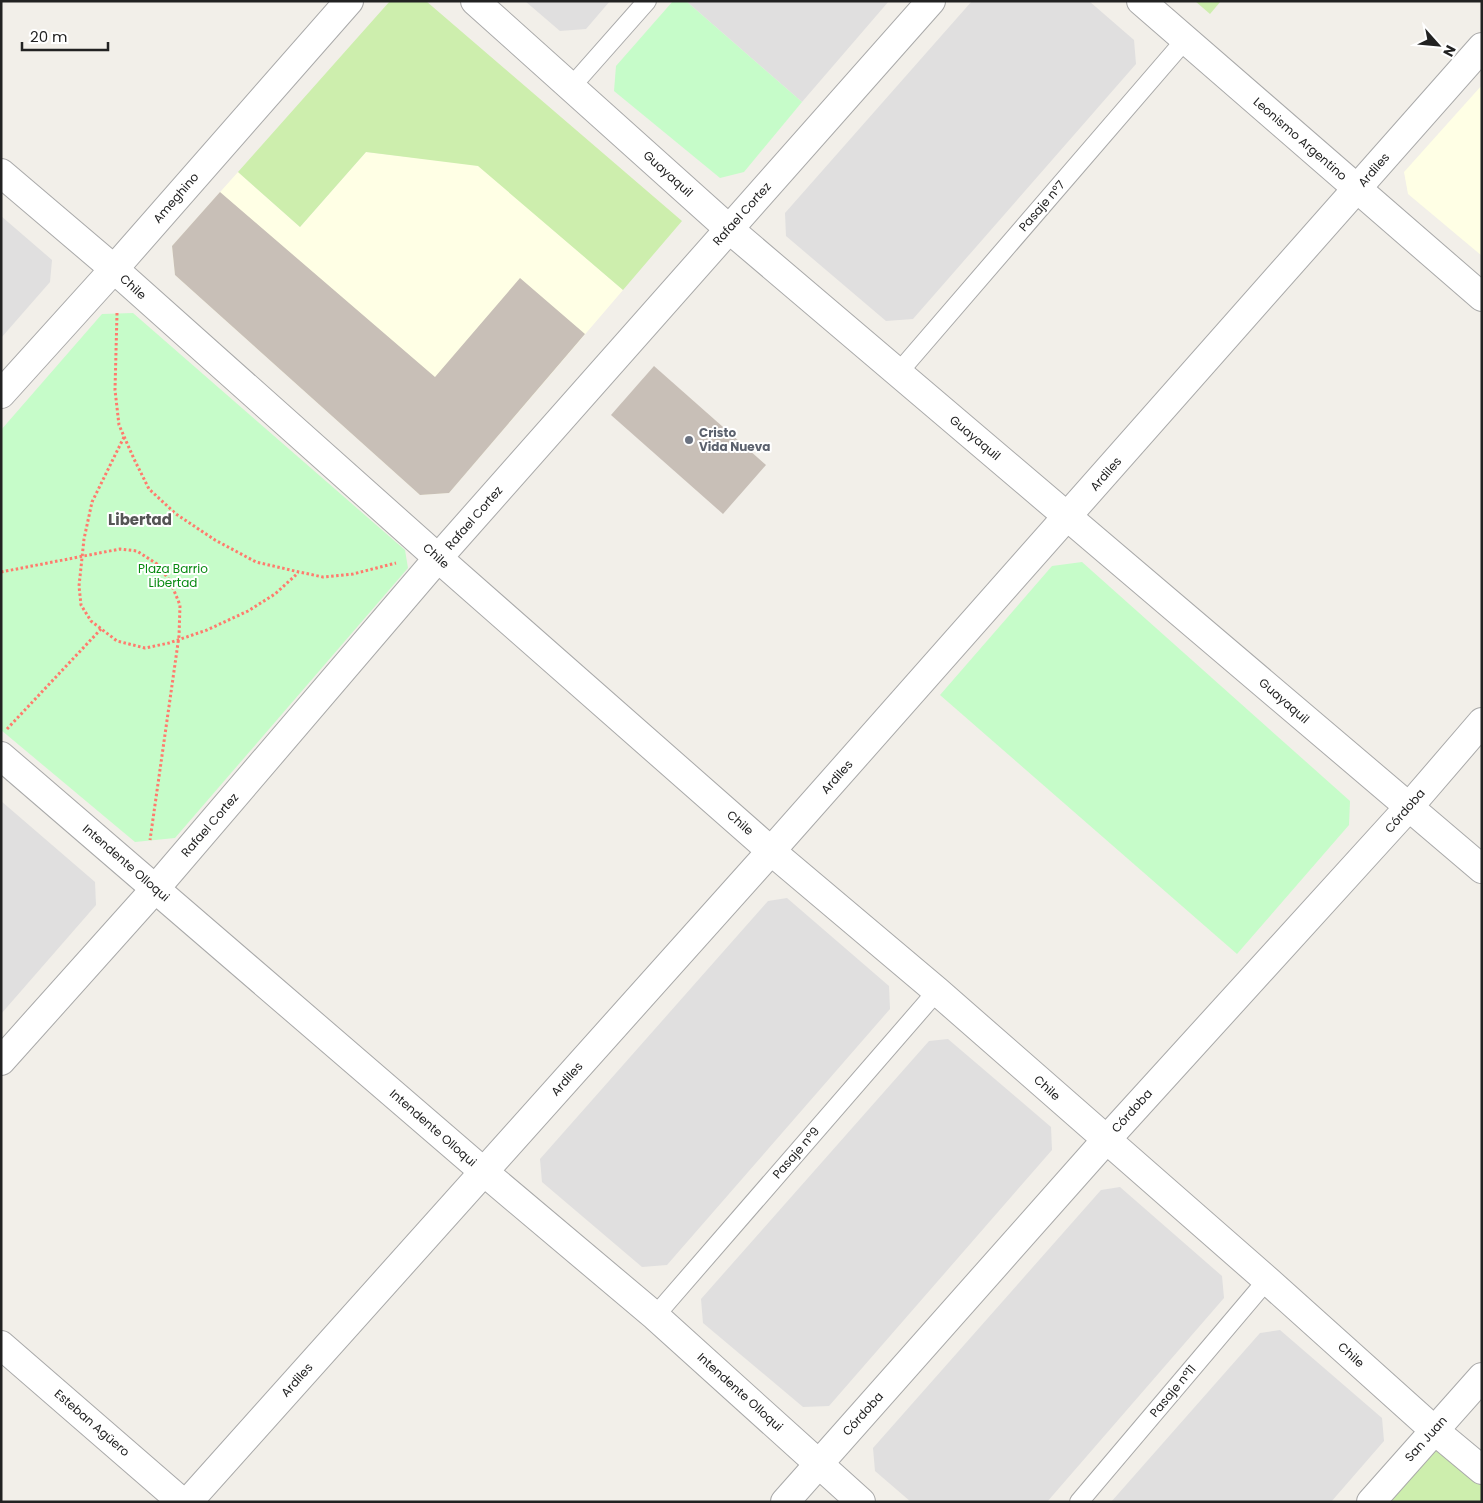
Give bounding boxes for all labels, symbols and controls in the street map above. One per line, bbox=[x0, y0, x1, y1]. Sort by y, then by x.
scale bar bbox=[22, 20, 109, 52]
north arrow bbox=[1413, 20, 1463, 70]
text: 20 m bbox=[30, 26, 68, 47]
text: N bbox=[1438, 42, 1461, 60]
street label: Leonismo Argentino bbox=[1250, 93, 1351, 184]
street label: Guayaquil bbox=[640, 147, 697, 201]
street label: Ardiles bbox=[1354, 149, 1393, 190]
street label: Ameghino bbox=[149, 168, 203, 227]
street label: Pasaje nº7 bbox=[1015, 176, 1069, 235]
street label: Rafael Cortez bbox=[709, 178, 775, 249]
street label: Chile bbox=[116, 270, 150, 303]
street label: Guayaquil bbox=[946, 411, 1004, 464]
place label: Cristo Vida Nueva bbox=[699, 424, 770, 455]
marker: Cristo Vida Nueva bbox=[683, 434, 695, 446]
street label: Ardiles bbox=[1086, 453, 1125, 494]
street label: Rafael Cortez bbox=[441, 482, 506, 553]
district label: Libertad bbox=[108, 509, 172, 530]
street label: Chile bbox=[419, 539, 453, 572]
park label: Plaza Barrio Libertad bbox=[138, 560, 208, 591]
street label: Guayaquil bbox=[1255, 674, 1313, 727]
street label: Ardiles bbox=[817, 756, 856, 797]
street label: Córdoba bbox=[1381, 785, 1429, 836]
street label: Rafael Cortez bbox=[177, 789, 242, 860]
street label: Chile bbox=[723, 806, 757, 839]
street label: Intendente Olloqui bbox=[79, 820, 173, 905]
street label: Ardiles bbox=[547, 1058, 586, 1099]
street label: Chile bbox=[1030, 1071, 1064, 1104]
street label: Intendente Olloqui bbox=[386, 1085, 480, 1170]
street label: Córdoba bbox=[1107, 1085, 1156, 1136]
street label: Pasaje nº9 bbox=[768, 1123, 823, 1182]
street label: Chile bbox=[1334, 1338, 1368, 1371]
street label: Intendente Olloqui bbox=[694, 1348, 787, 1435]
street label: Ardiles bbox=[277, 1359, 316, 1400]
street label: Pasaje nº11 bbox=[1146, 1361, 1200, 1421]
street label: Esteban Agüero bbox=[51, 1385, 134, 1460]
street label: Córdoba bbox=[838, 1388, 887, 1439]
street label: San Juan bbox=[1401, 1412, 1451, 1465]

